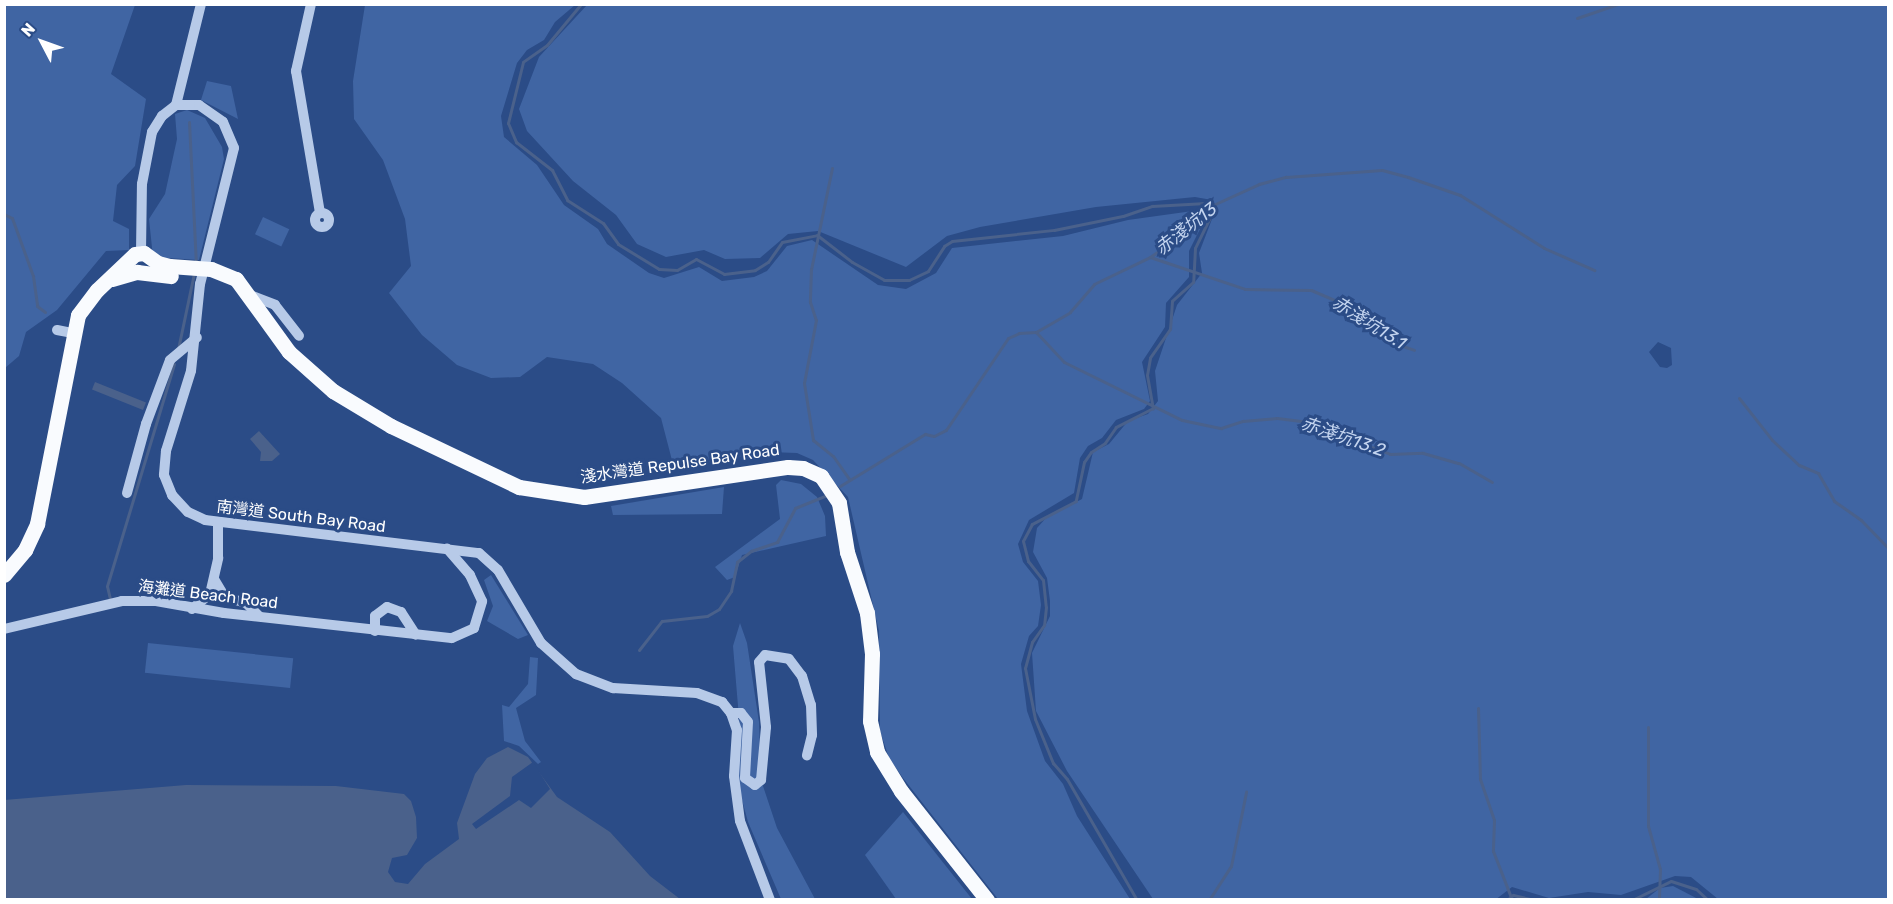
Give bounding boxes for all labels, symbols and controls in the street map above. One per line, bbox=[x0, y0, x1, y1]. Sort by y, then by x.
north arrow bbox=[12, 12, 72, 72]
text: N bbox=[17, 19, 39, 40]
water label: 赤淺坑13 bbox=[1151, 198, 1221, 260]
water label: 赤淺坑13.1 bbox=[1328, 292, 1410, 354]
water label: 赤淺坑13.2 bbox=[1298, 413, 1388, 461]
street label: 淺水灣道 Repulse Bay Road bbox=[579, 440, 781, 488]
street label: 南灣道 South Bay Road bbox=[215, 497, 387, 537]
street label: 海灘道 Beach Road bbox=[137, 577, 279, 613]

